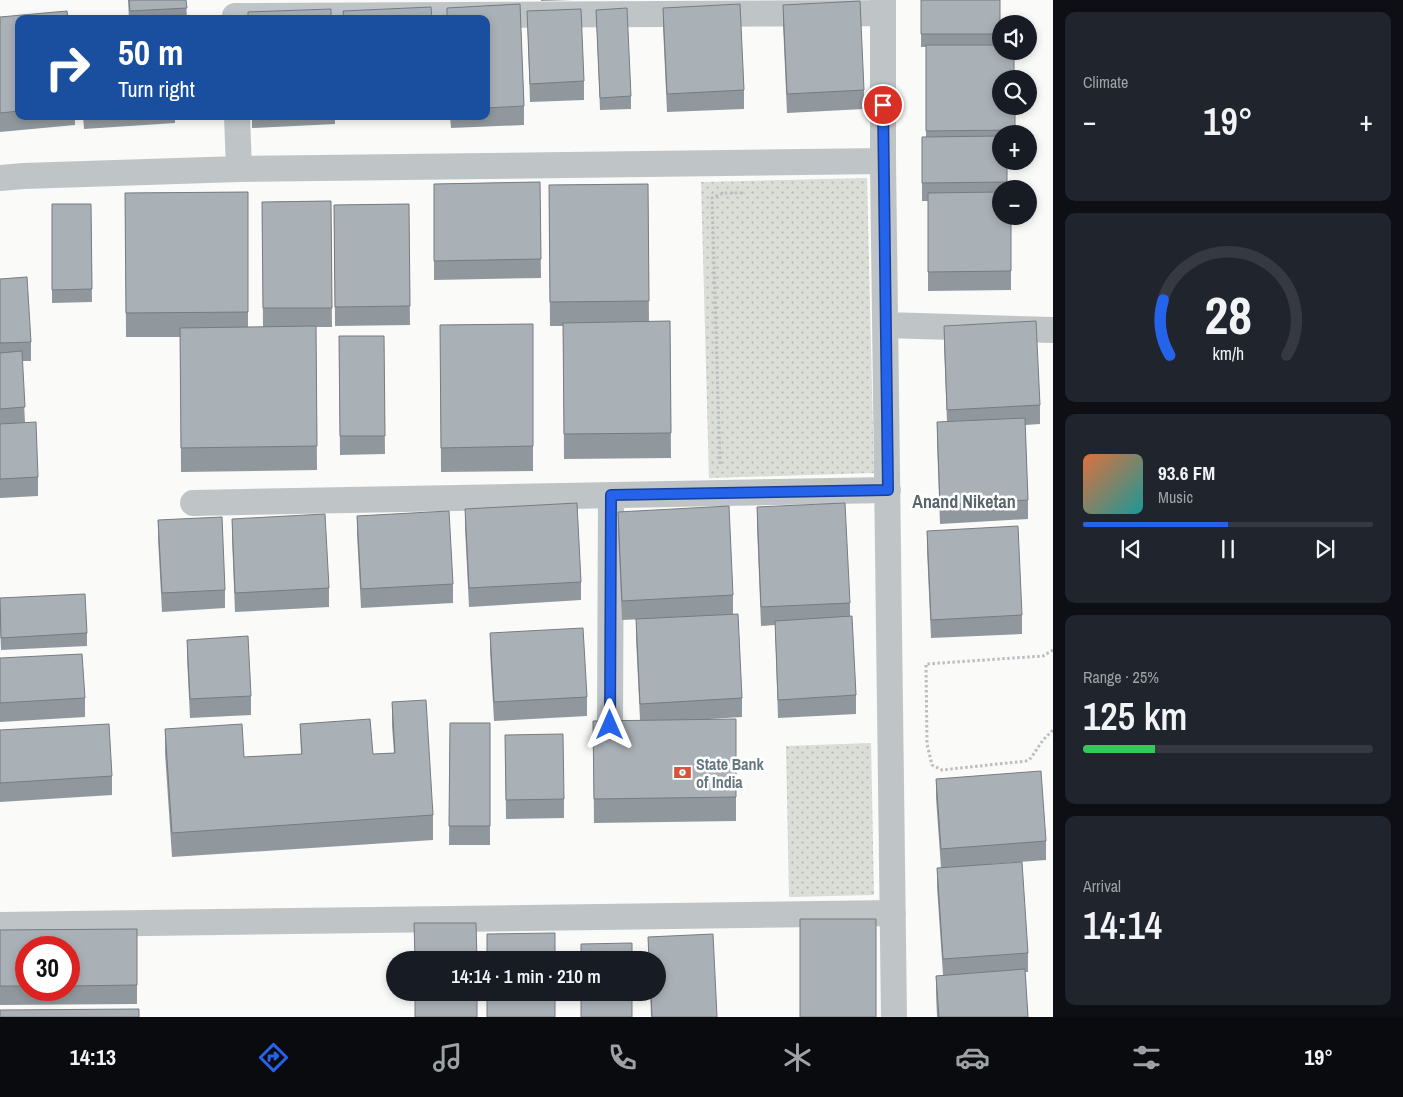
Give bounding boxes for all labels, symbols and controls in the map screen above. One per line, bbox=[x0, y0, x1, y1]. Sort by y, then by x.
map controls bbox=[992, 15, 1037, 225]
button: sound bbox=[992, 15, 1037, 60]
text: 50 m bbox=[118, 29, 183, 76]
icon: right bbox=[35, 35, 100, 100]
button: search bbox=[992, 70, 1037, 115]
text: Climate bbox=[1083, 71, 1128, 93]
text: Turn right bbox=[118, 74, 195, 104]
pin bbox=[862, 84, 904, 126]
icon: arrive bbox=[869, 91, 897, 119]
text: 19° bbox=[1203, 96, 1253, 147]
text: − bbox=[1083, 102, 1096, 140]
text: + bbox=[1360, 102, 1373, 140]
button: + bbox=[992, 125, 1037, 170]
button: − bbox=[992, 180, 1037, 225]
text: 28 bbox=[1204, 280, 1252, 350]
text: km/h bbox=[1212, 342, 1244, 366]
text: 93.6 FM bbox=[1158, 460, 1215, 486]
text: Music bbox=[1158, 486, 1193, 508]
district label: Anand Niketan bbox=[912, 489, 1016, 514]
icon: previous bbox=[1117, 535, 1145, 563]
icon: pause bbox=[1214, 535, 1242, 563]
icon: next bbox=[1311, 535, 1339, 563]
text: Range · 25% bbox=[1083, 666, 1159, 688]
text: 125 km bbox=[1083, 691, 1187, 742]
position arrow bbox=[583, 698, 635, 750]
place label: State Bank of India bbox=[696, 753, 765, 793]
bank icon: State Bank of India bbox=[672, 763, 692, 783]
text: Arrival bbox=[1083, 875, 1121, 897]
text: 14:14 bbox=[1083, 900, 1162, 951]
speed limit sign: 30 bbox=[15, 936, 80, 1001]
text: 14:14 · 1 min · 210 m bbox=[451, 963, 601, 989]
icon: directions bbox=[256, 1040, 291, 1075]
icon: music bbox=[430, 1040, 465, 1075]
icon: phone bbox=[605, 1040, 640, 1075]
icon: climate bbox=[780, 1040, 815, 1075]
icon: car bbox=[955, 1040, 990, 1075]
icon: filters bbox=[1129, 1040, 1164, 1075]
text: 14:13 bbox=[70, 1042, 116, 1072]
text: 19° bbox=[1304, 1042, 1333, 1072]

